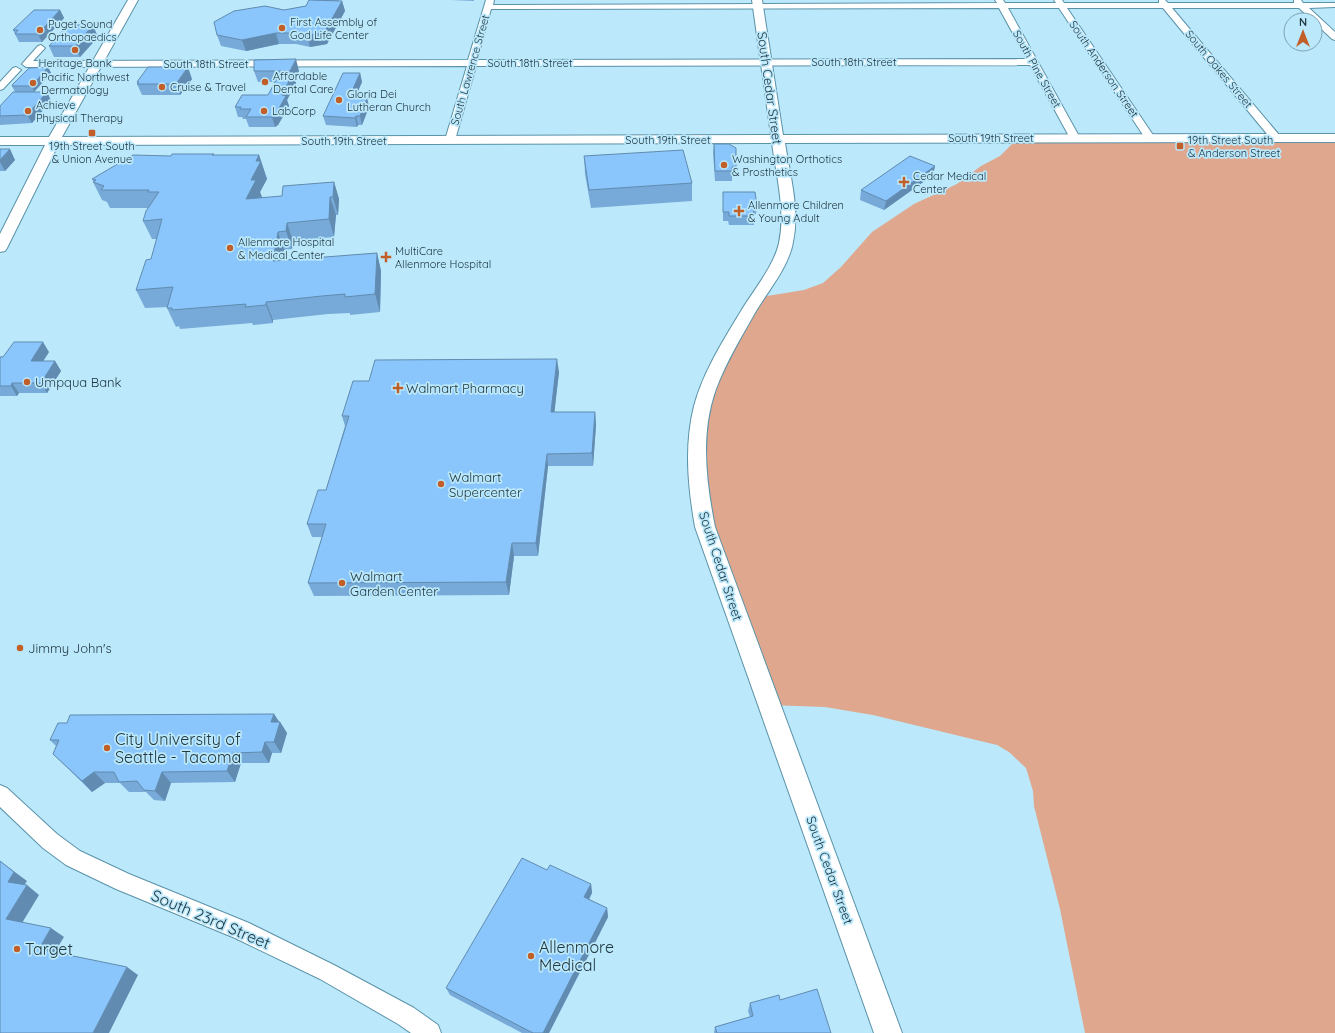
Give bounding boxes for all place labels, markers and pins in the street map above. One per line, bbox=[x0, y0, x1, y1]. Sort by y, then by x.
place label: First Assembly of God Life Center bbox=[290, 15, 377, 42]
place label: Puget Sound Orthopaedics bbox=[48, 17, 117, 44]
marker: First Assembly of God Life Center bbox=[277, 23, 287, 33]
marker: Puget Sound Orthopaedics bbox=[35, 25, 45, 35]
marker: Heritage Bank bbox=[70, 45, 80, 55]
place label: Heritage Bank bbox=[38, 56, 112, 70]
place label: Affordable Dental Care bbox=[273, 69, 334, 96]
place label: Pacific Northwest Dermatology bbox=[41, 70, 130, 97]
marker: Affordable Dental Care bbox=[260, 77, 270, 87]
marker: Pacific Northwest Dermatology bbox=[28, 78, 38, 88]
place label: Cruise & Travel bbox=[170, 80, 246, 94]
marker: Cruise & Travel bbox=[157, 82, 167, 92]
place label: Gloria Dei Lutheran Church bbox=[347, 87, 431, 114]
marker: Gloria Dei Lutheran Church bbox=[334, 95, 344, 105]
place label: Achieve Physical Therapy bbox=[36, 98, 123, 125]
place label: LabCorp bbox=[272, 104, 316, 118]
marker: Achieve Physical Therapy bbox=[23, 106, 33, 116]
marker: LabCorp bbox=[259, 106, 269, 116]
marker: 19th Street South & Union Avenue bbox=[87, 128, 97, 138]
place label: 19th Street South & Anderson Street bbox=[1188, 133, 1281, 160]
place label: 19th Street South & Union Avenue bbox=[49, 139, 135, 166]
marker: 19th Street South & Anderson Street bbox=[1175, 141, 1185, 151]
place label: Washington Orthotics & Prosthetics bbox=[732, 152, 842, 179]
marker: Washington Orthotics & Prosthetics bbox=[719, 160, 729, 170]
place label: Cedar Medical Center bbox=[913, 169, 986, 196]
marker: Cedar Medical Center bbox=[898, 176, 910, 188]
place label: Allenmore Children & Young Adult bbox=[748, 198, 844, 225]
marker: Allenmore Children & Young Adult bbox=[733, 205, 745, 217]
place label: Allenmore Hospital & Medical Center bbox=[238, 235, 334, 262]
marker: Allenmore Hospital & Medical Center bbox=[225, 243, 235, 253]
place label: MultiCare Allenmore Hospital bbox=[395, 244, 491, 271]
marker: MultiCare Allenmore Hospital bbox=[380, 251, 392, 263]
place label: Umpqua Bank bbox=[35, 374, 122, 390]
marker: Umpqua Bank bbox=[22, 377, 32, 387]
place label: Walmart Pharmacy bbox=[406, 380, 524, 396]
marker: Walmart Pharmacy bbox=[393, 383, 403, 393]
place label: Walmart Supercenter bbox=[449, 469, 522, 500]
marker: Walmart Supercenter bbox=[436, 479, 446, 489]
place label: Walmart Garden Center bbox=[350, 568, 438, 599]
marker: Walmart Garden Center bbox=[337, 578, 347, 588]
place label: Jimmy John's bbox=[28, 640, 112, 656]
marker: Jimmy John's bbox=[15, 643, 25, 653]
place label: City University of Seattle - Tacoma bbox=[115, 729, 241, 767]
marker: City University of Seattle - Tacoma bbox=[102, 743, 112, 753]
place label: Allenmore Medical bbox=[539, 937, 614, 975]
place label: Target bbox=[25, 939, 73, 959]
marker: Target bbox=[12, 944, 22, 954]
marker: Allenmore Medical bbox=[526, 951, 536, 961]

